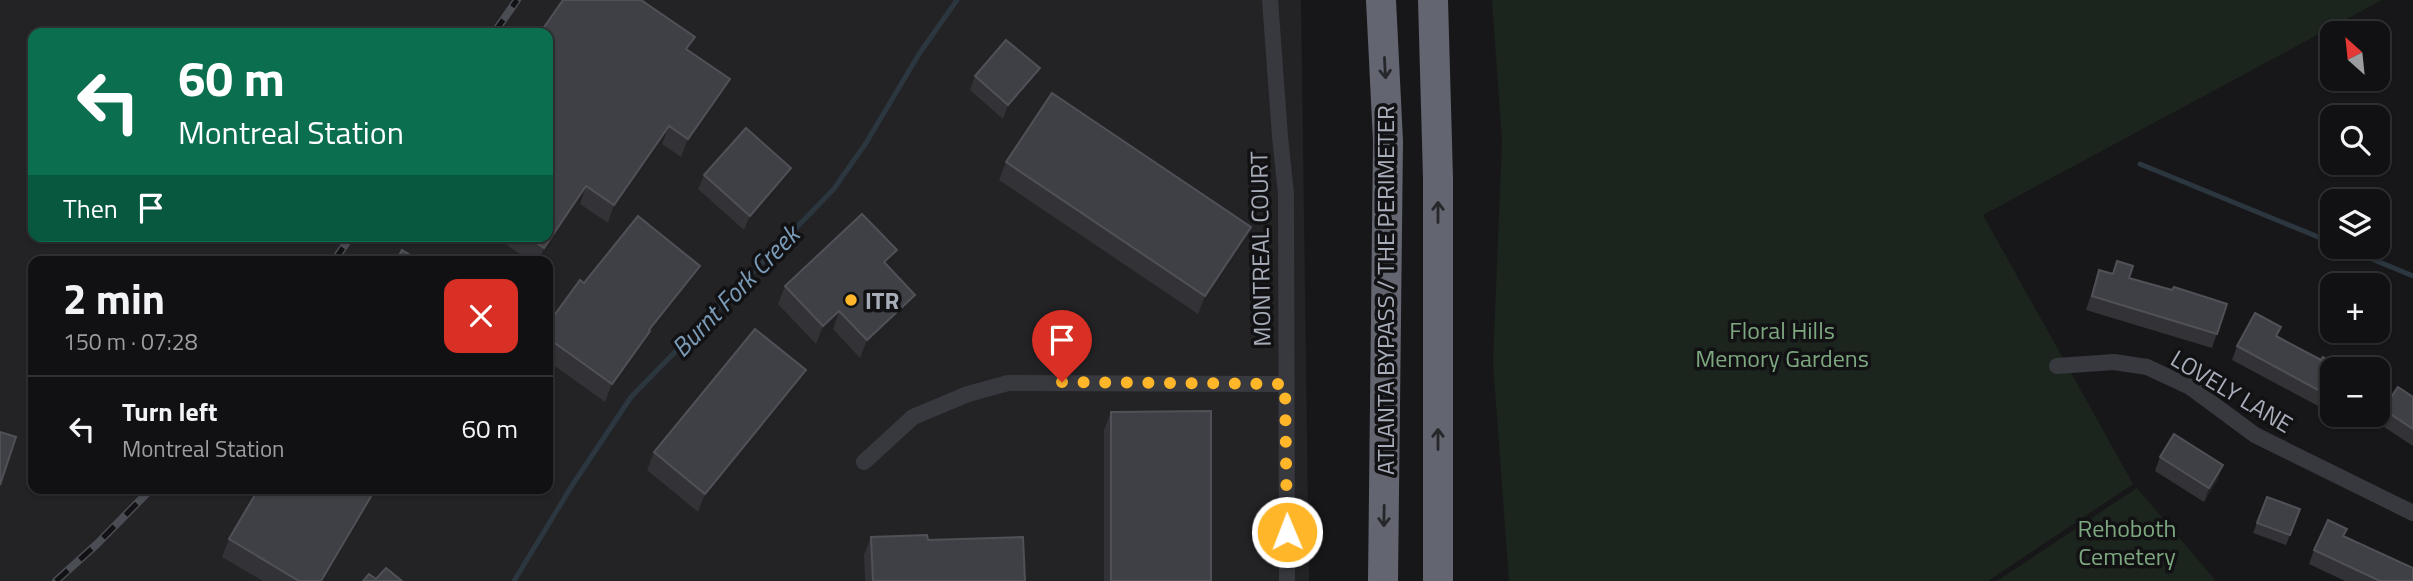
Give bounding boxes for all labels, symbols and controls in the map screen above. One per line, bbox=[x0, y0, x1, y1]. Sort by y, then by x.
north arrow bbox=[2320, 21, 2390, 91]
map controls bbox=[2320, 21, 2390, 427]
text: 60 m bbox=[178, 40, 285, 115]
icon: left bbox=[63, 56, 154, 147]
one-way arrow bbox=[1378, 56, 1391, 79]
street label: ATLANTA BYPASS / THE PERIMETER bbox=[1367, 105, 1403, 475]
button: search bbox=[2320, 105, 2390, 175]
text: Montreal Station bbox=[178, 108, 404, 156]
street label: MONTREAL COURT bbox=[1240, 151, 1280, 347]
text: Then bbox=[63, 189, 118, 228]
icon: arrive bbox=[132, 189, 170, 227]
button: layers bbox=[2320, 189, 2390, 259]
one-way arrow bbox=[1431, 201, 1445, 224]
water label: Burnt Fork Creek bbox=[662, 214, 811, 366]
text: 2 min bbox=[63, 266, 165, 330]
button: + bbox=[2320, 273, 2390, 343]
button: close bbox=[444, 279, 518, 353]
place label: ITR bbox=[865, 282, 899, 318]
marker: ITR bbox=[843, 292, 859, 308]
pin bbox=[1032, 310, 1092, 382]
park label: Floral Hills Memory Gardens bbox=[1695, 312, 1869, 376]
icon: arrive bbox=[1043, 321, 1081, 359]
text: 150 m · 07:28 bbox=[63, 324, 198, 359]
street label: LOVELY LANE bbox=[2164, 340, 2300, 442]
button: − bbox=[2320, 357, 2390, 427]
text: Turn left bbox=[122, 392, 217, 431]
text: 60 m bbox=[461, 409, 518, 448]
icon: left bbox=[63, 410, 101, 448]
one-way arrow bbox=[1431, 428, 1445, 451]
text: Montreal Station bbox=[122, 431, 284, 466]
position arrow bbox=[1250, 495, 1324, 569]
one-way arrow bbox=[1377, 504, 1391, 527]
park label: Rehoboth Cemetery bbox=[2078, 510, 2176, 574]

